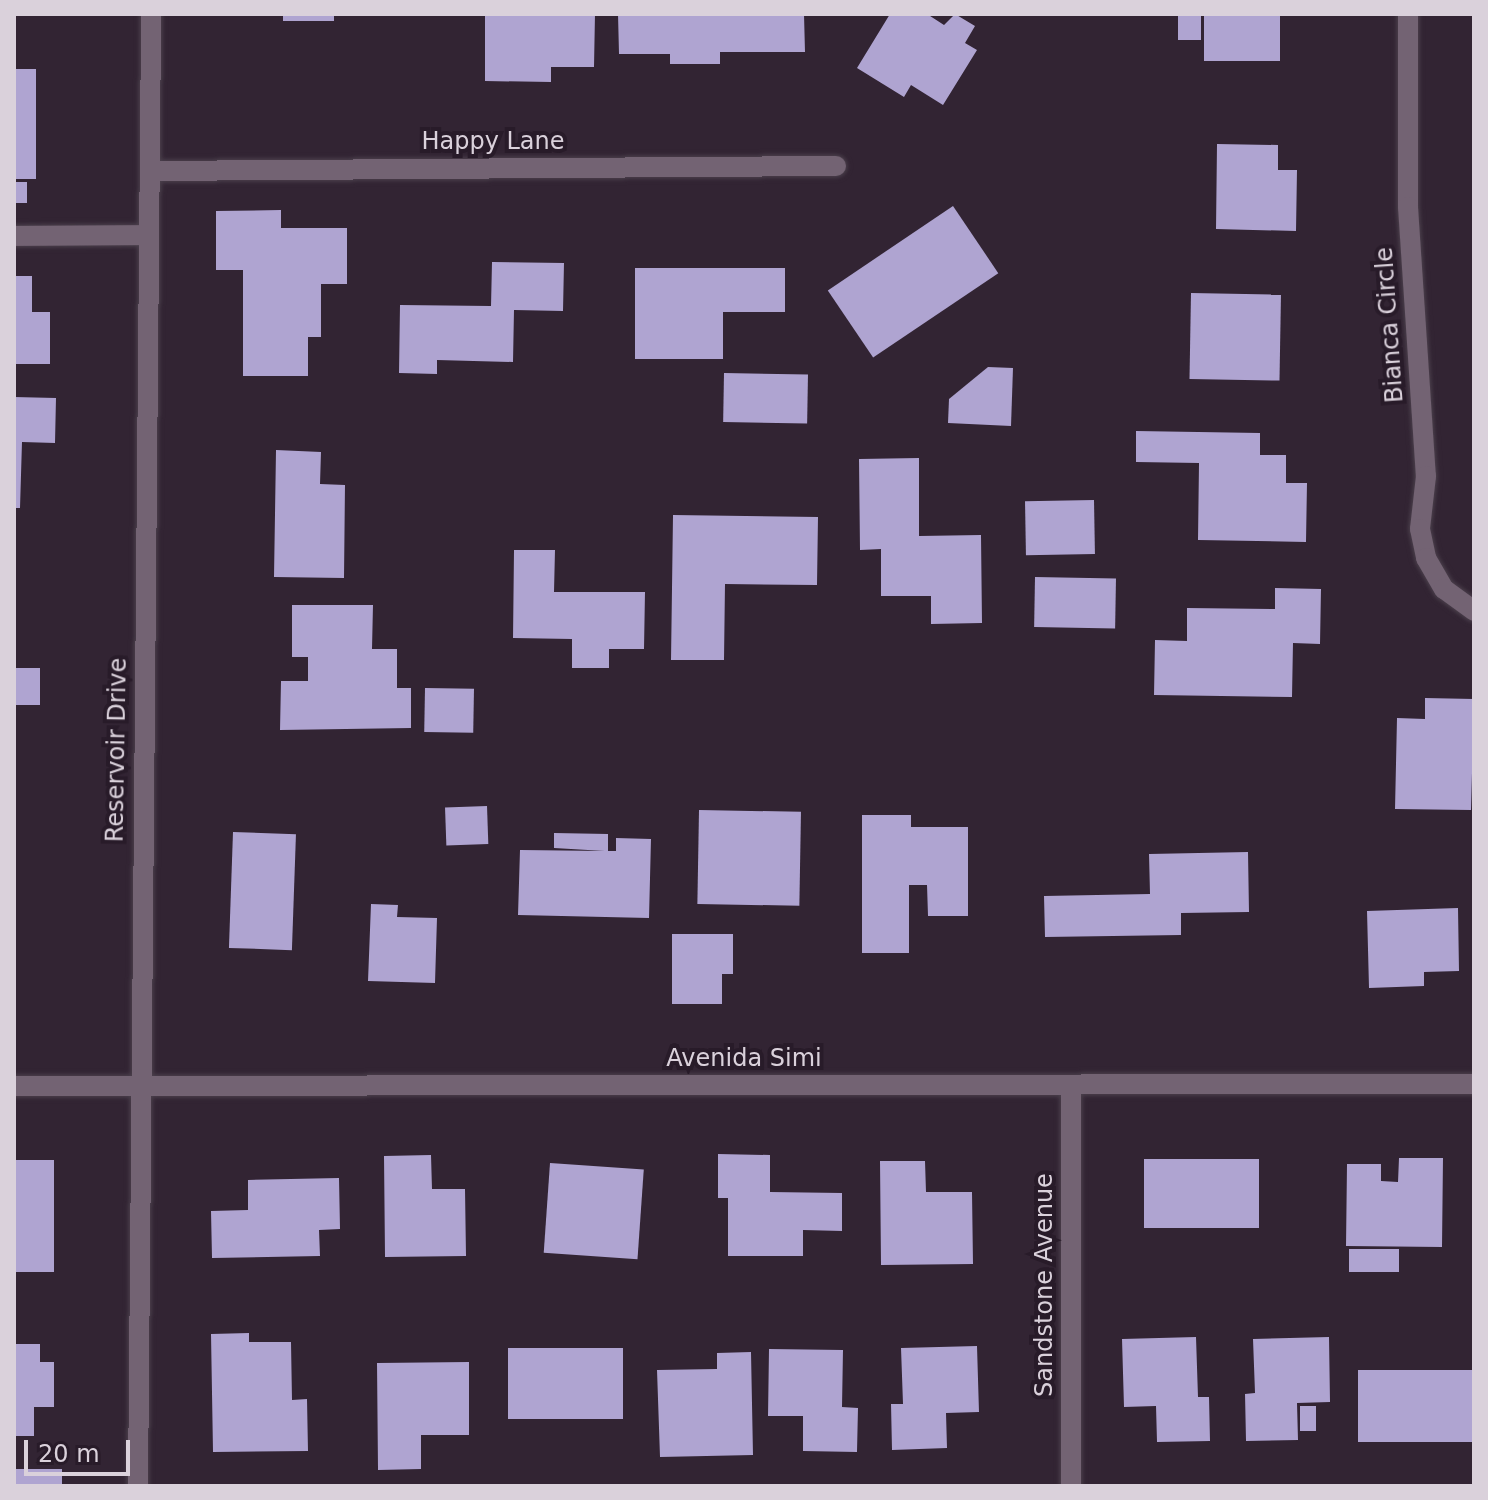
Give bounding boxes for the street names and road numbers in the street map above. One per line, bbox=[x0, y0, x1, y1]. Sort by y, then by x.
street label: Happy Lane bbox=[421, 128, 565, 156]
street label: Bianca Circle bbox=[1370, 246, 1410, 404]
street label: Reservoir Drive bbox=[101, 657, 133, 843]
street label: Avenida Simi bbox=[666, 1045, 822, 1073]
street label: Sandstone Avenue bbox=[1031, 1173, 1059, 1397]

